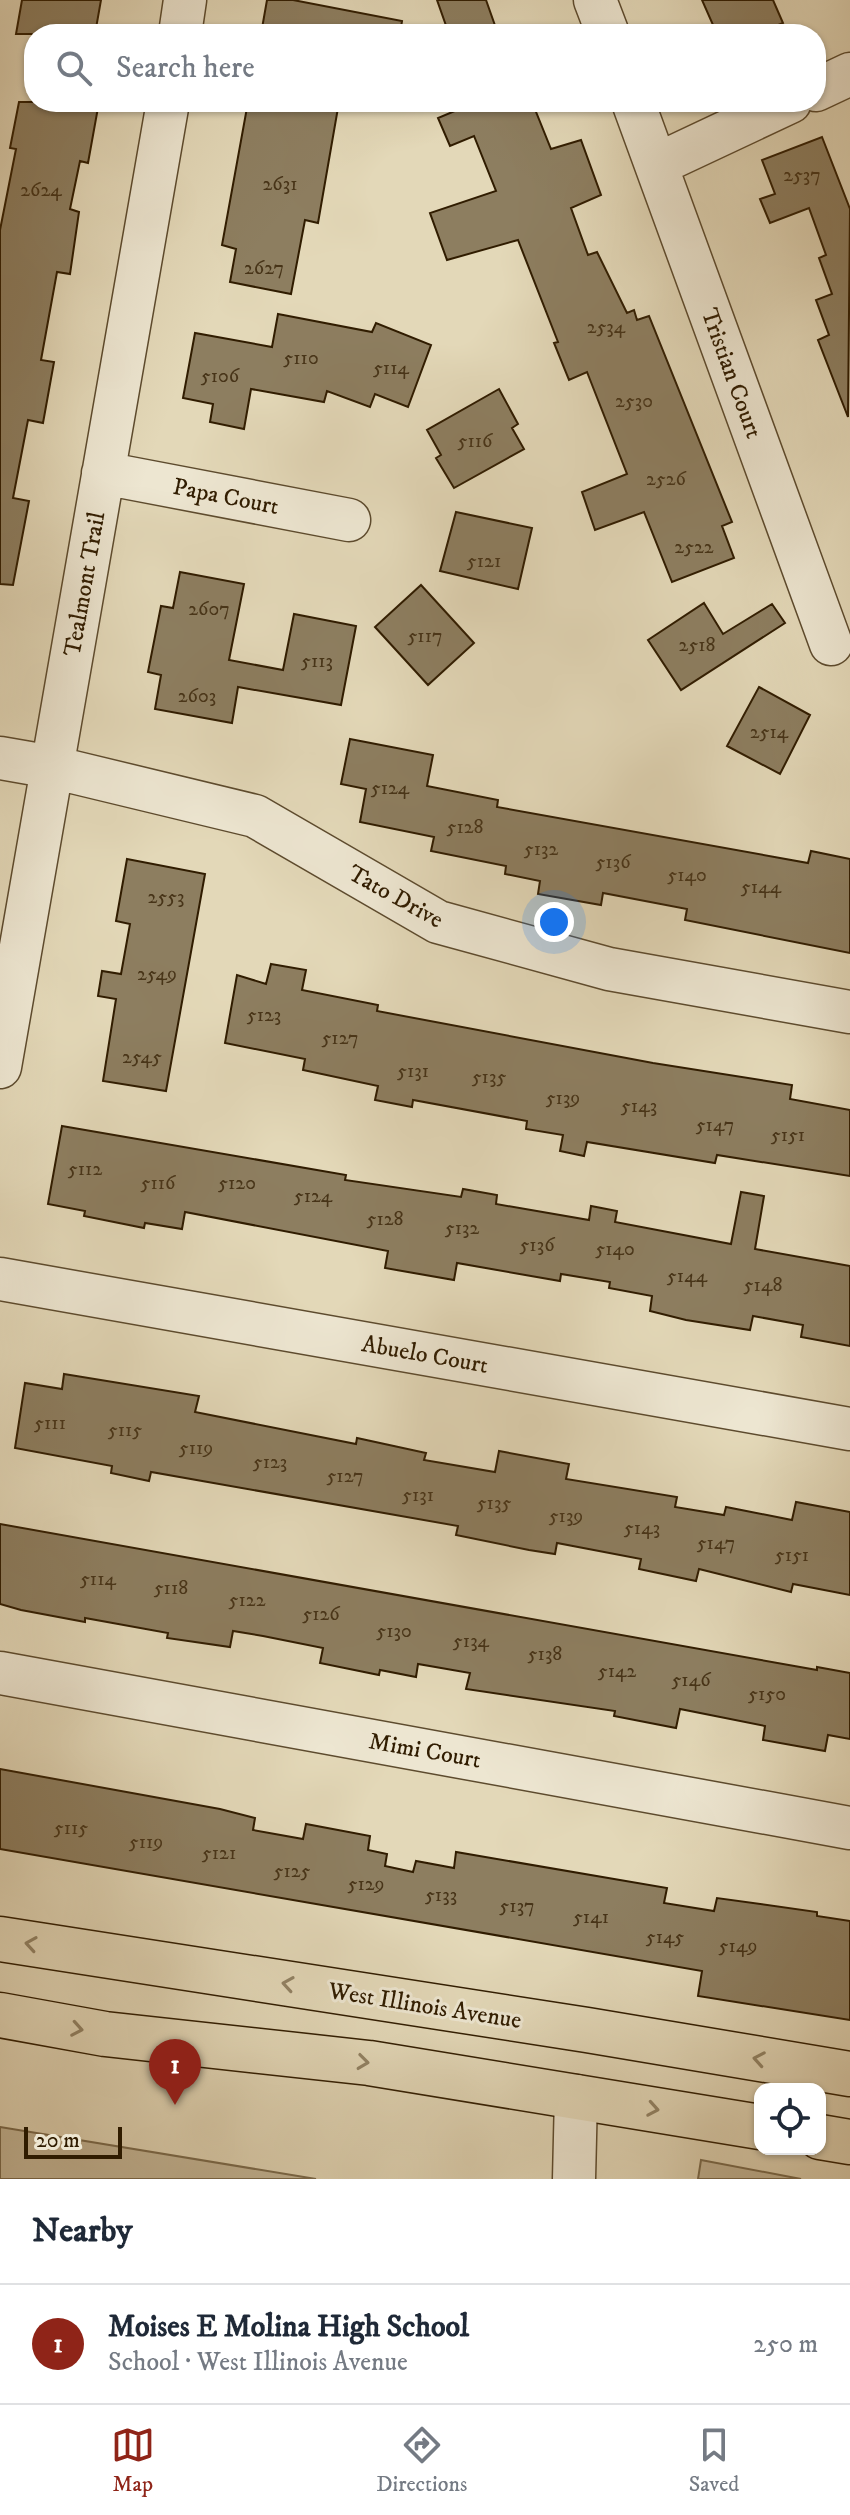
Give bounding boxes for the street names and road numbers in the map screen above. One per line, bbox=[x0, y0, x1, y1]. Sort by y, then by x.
street label: Tristian Court bbox=[694, 304, 769, 443]
street label: Papa Court bbox=[170, 472, 282, 522]
street label: Tealmont Trail bbox=[58, 509, 113, 659]
street label: Tato Drive bbox=[343, 859, 448, 935]
street label: Abuelo Court bbox=[359, 1329, 491, 1381]
street label: Mimi Court bbox=[366, 1726, 484, 1776]
street label: West Illinois Avenue bbox=[325, 1976, 523, 2036]

